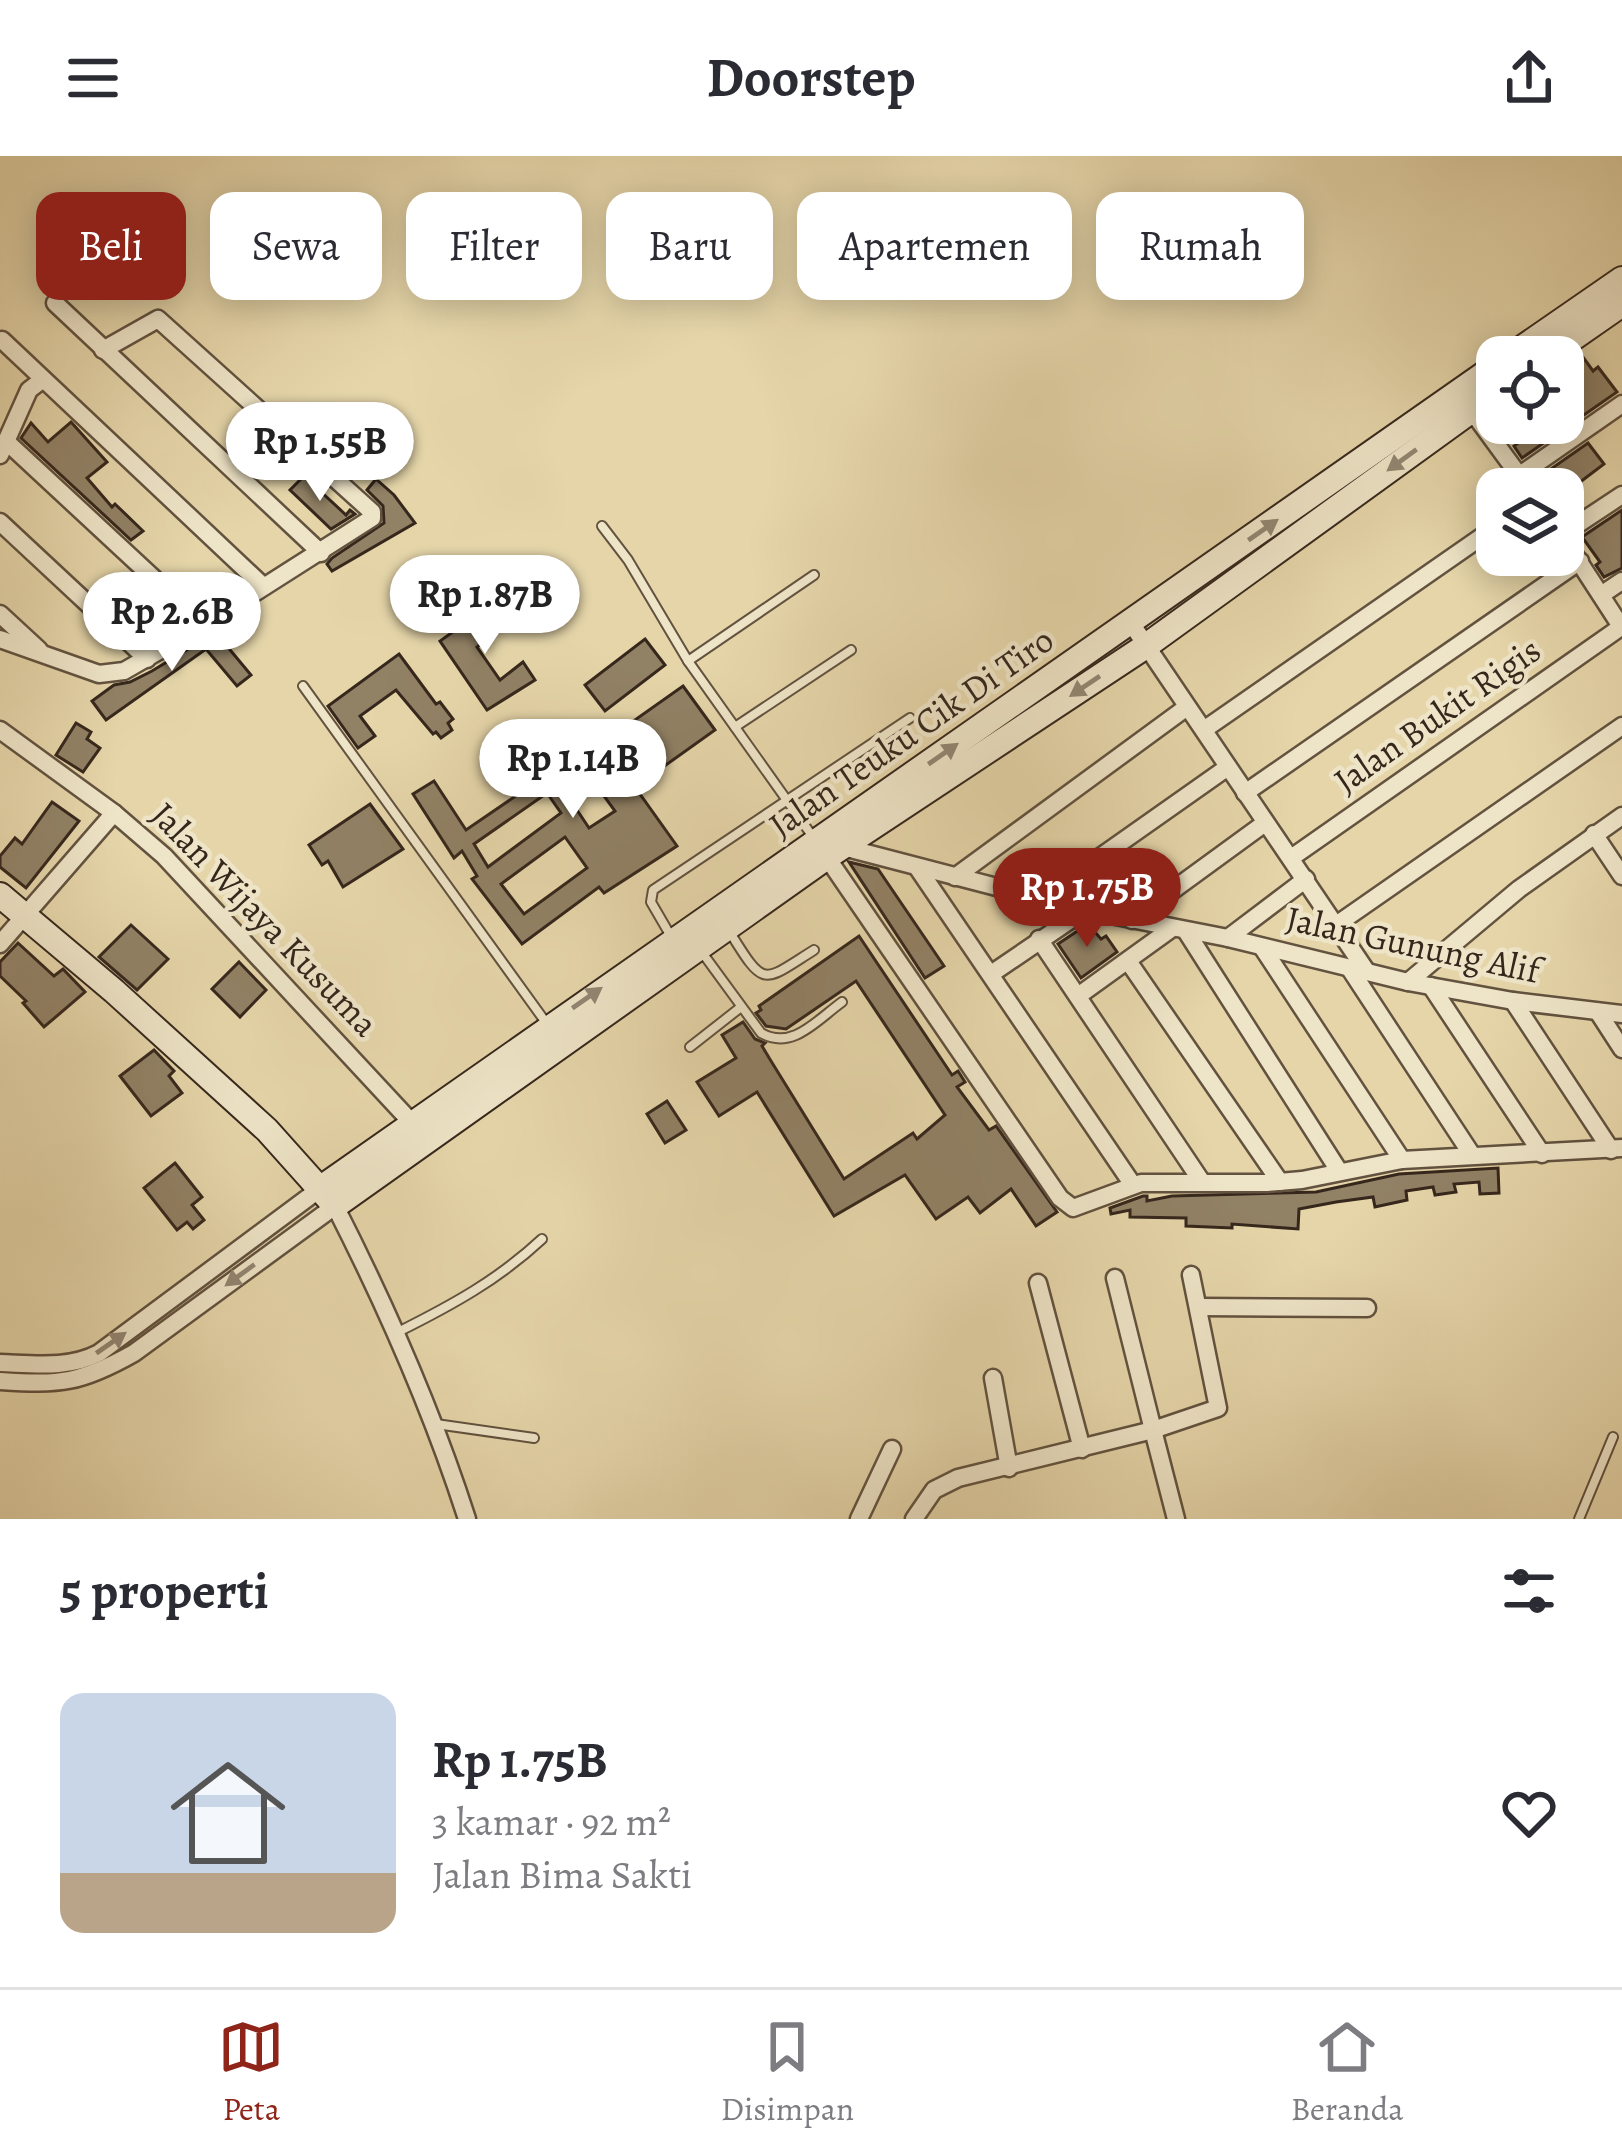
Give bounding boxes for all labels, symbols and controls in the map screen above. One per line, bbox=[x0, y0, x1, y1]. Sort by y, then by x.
text: Doorstep bbox=[706, 41, 916, 115]
icon: menu bbox=[60, 45, 126, 111]
icon: share bbox=[1496, 45, 1562, 111]
chip: Beli bbox=[36, 192, 186, 300]
chip: Sewa bbox=[210, 192, 382, 300]
chip: Filter bbox=[406, 192, 582, 300]
chip: Baru bbox=[606, 192, 773, 300]
chip: Apartemen bbox=[797, 192, 1072, 300]
chip: Rumah bbox=[1096, 192, 1304, 300]
map controls bbox=[1476, 336, 1584, 576]
button: locate bbox=[1476, 336, 1584, 444]
pin: Rp 1.55B bbox=[196, 402, 444, 504]
text: Rp 1.55B bbox=[253, 414, 387, 467]
one-way arrow bbox=[1386, 447, 1418, 471]
button: layers bbox=[1476, 468, 1584, 576]
one-way arrow bbox=[1247, 519, 1279, 542]
pin: Rp 1.87B bbox=[361, 555, 609, 657]
text: Rp 1.87B bbox=[417, 567, 553, 620]
pin: Rp 2.6B bbox=[61, 572, 283, 674]
text: Rp 2.6B bbox=[110, 584, 234, 637]
street label: Jalan Teuku Cik Di Tiro bbox=[759, 615, 1063, 849]
street label: Jalan Bukit Rigis bbox=[1324, 625, 1550, 805]
one-way arrow bbox=[1068, 675, 1101, 697]
pin: Rp 1.14B bbox=[449, 719, 697, 821]
text: Rp 1.14B bbox=[506, 731, 640, 784]
one-way arrow bbox=[927, 743, 960, 766]
street label: Jalan Wijaya Kusuma bbox=[140, 791, 390, 1047]
pin: Rp 1.75B bbox=[963, 848, 1211, 950]
text: Rp 1.75B bbox=[1020, 860, 1154, 913]
street label: Jalan Gunung Alif bbox=[1282, 893, 1549, 996]
one-way arrow bbox=[571, 987, 603, 1010]
one-way arrow bbox=[225, 1262, 256, 1286]
one-way arrow bbox=[95, 1332, 128, 1355]
text: 5 properti bbox=[60, 1556, 269, 1626]
icon: filters bbox=[1496, 1558, 1562, 1624]
text: Rp 1.75B bbox=[432, 1725, 608, 1795]
icon: home bbox=[156, 1741, 300, 1885]
icon: heart bbox=[1496, 1780, 1562, 1846]
text: 3 kamar · 92 m² bbox=[432, 1795, 671, 1848]
text: Jalan Bima Sakti bbox=[432, 1848, 692, 1901]
tab: Peta bbox=[218, 2014, 284, 2131]
tab: Disimpan bbox=[721, 2014, 854, 2131]
tab: Beranda bbox=[1291, 2014, 1404, 2131]

